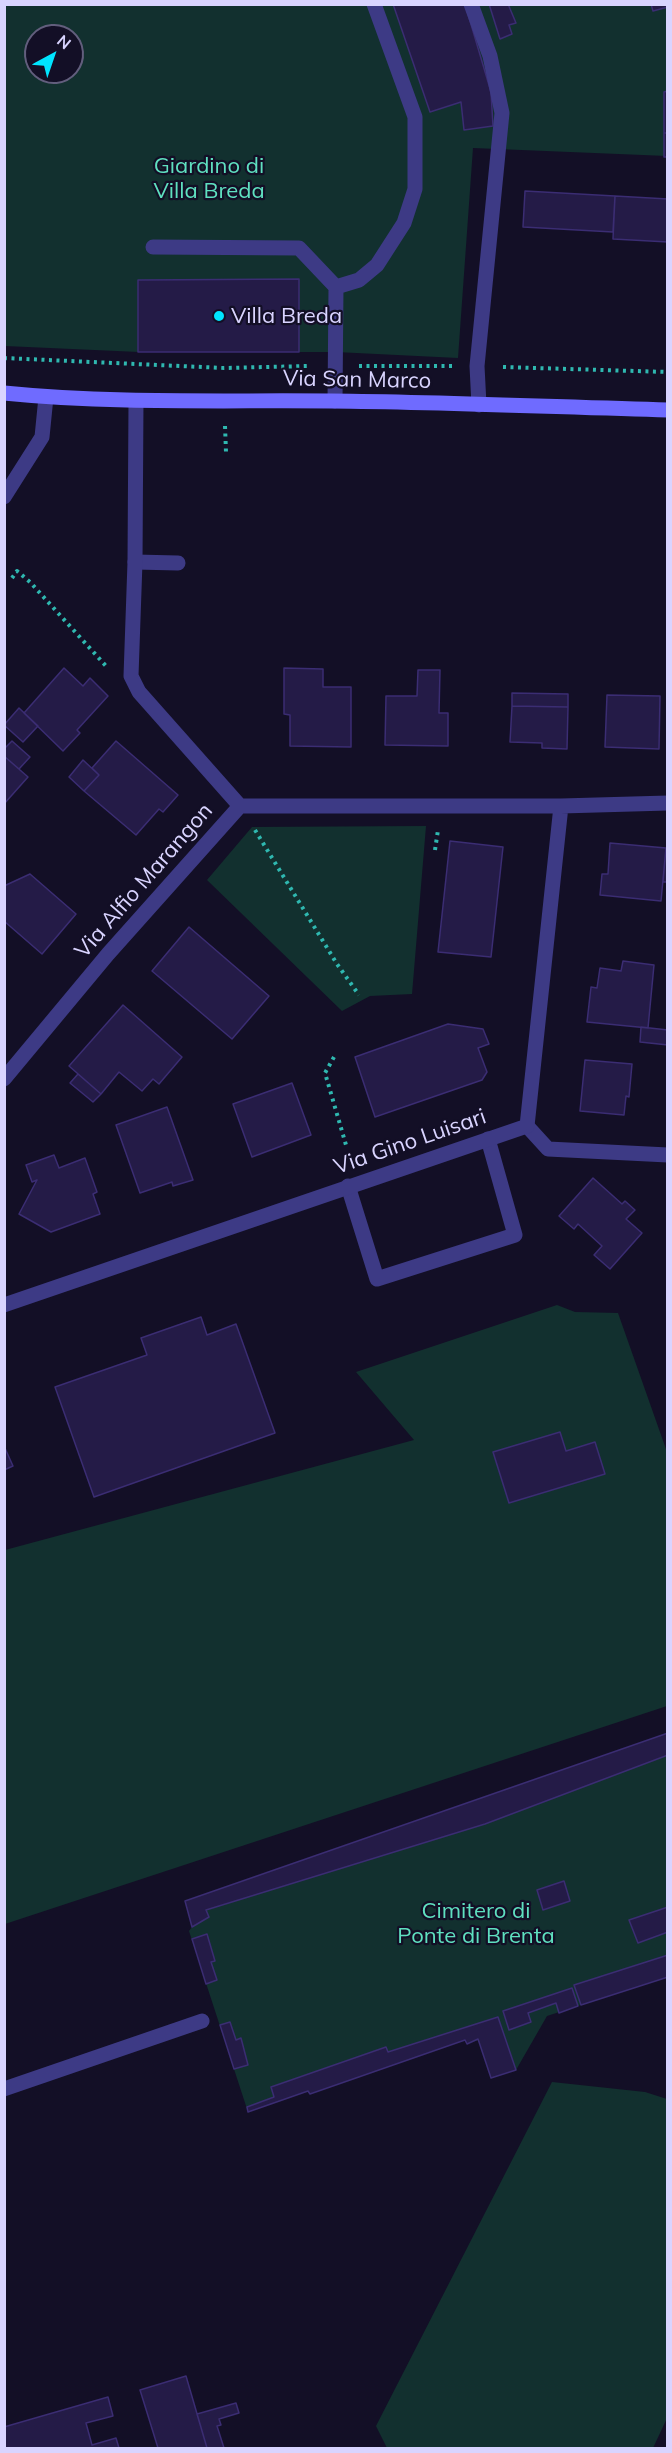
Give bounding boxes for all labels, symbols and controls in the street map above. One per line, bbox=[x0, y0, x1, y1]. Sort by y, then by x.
north arrow bbox=[24, 24, 84, 84]
text: N bbox=[53, 30, 75, 53]
park label: Giardino di Villa Breda bbox=[153, 153, 265, 204]
place label: Villa Breda bbox=[231, 303, 342, 329]
marker: Villa Breda bbox=[212, 309, 226, 323]
street label: Via San Marco bbox=[283, 366, 431, 394]
street label: Via Alfio Marangon bbox=[70, 798, 218, 964]
street label: Via Gino Luisari bbox=[330, 1104, 490, 1180]
park label: Cimitero di Ponte di Brenta bbox=[397, 1898, 555, 1950]

